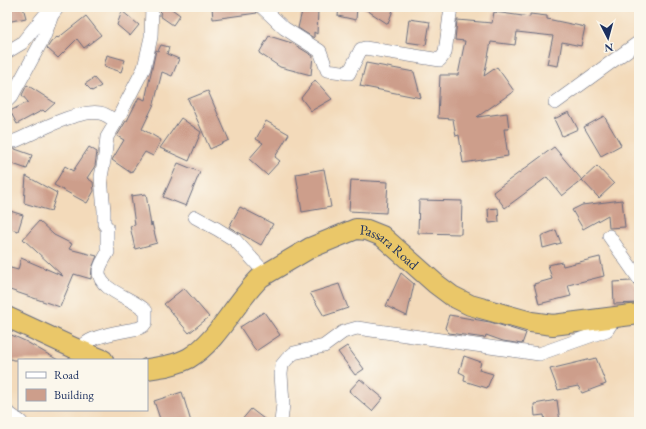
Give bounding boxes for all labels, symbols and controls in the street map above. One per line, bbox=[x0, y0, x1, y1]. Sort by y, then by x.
north arrow bbox=[588, 18, 628, 58]
text: N bbox=[604, 41, 614, 55]
street label: Passara Road bbox=[359, 220, 423, 274]
legend bbox=[18, 359, 148, 411]
text: Road bbox=[54, 367, 80, 383]
text: Building bbox=[54, 387, 95, 403]

